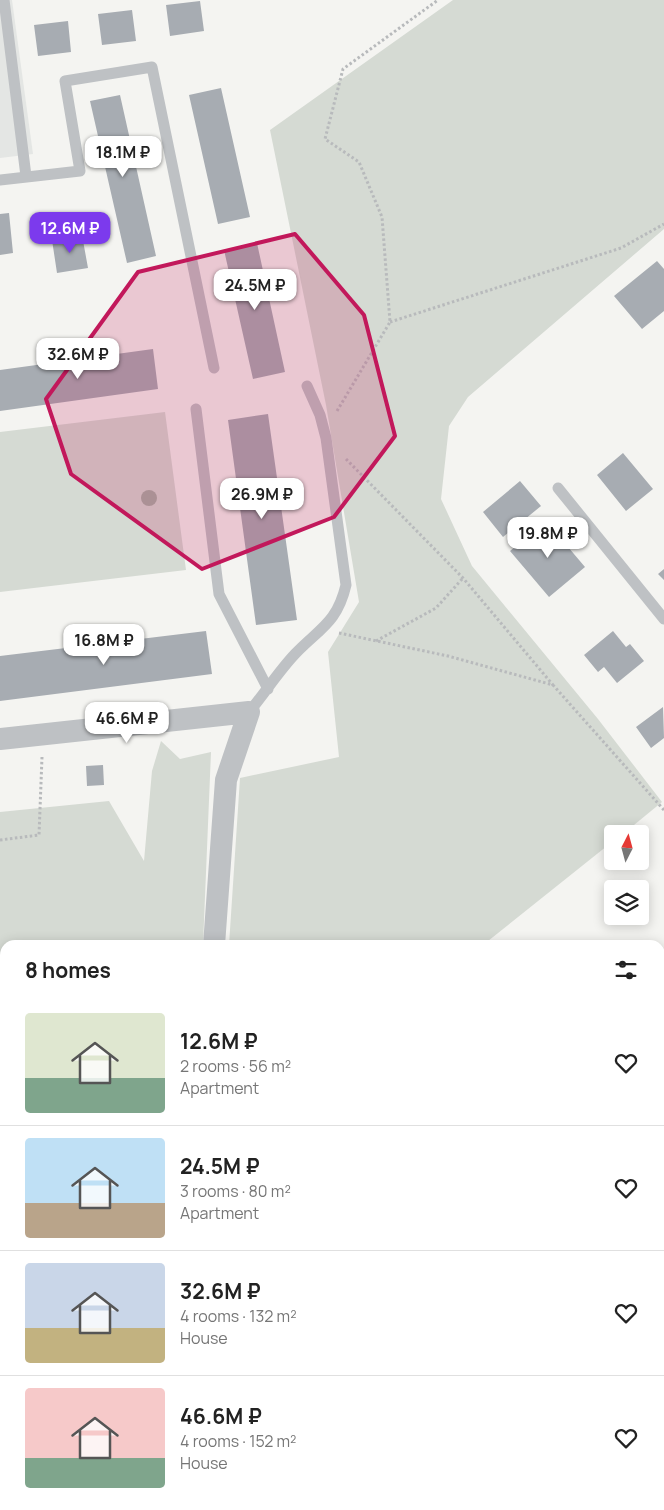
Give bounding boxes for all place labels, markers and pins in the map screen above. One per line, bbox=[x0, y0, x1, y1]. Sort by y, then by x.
pin: 18.1M ₽ bbox=[77, 136, 169, 178]
pin: 12.6M ₽ bbox=[24, 212, 116, 254]
pin: 24.5M ₽ bbox=[209, 268, 301, 311]
pin: 32.6M ₽ bbox=[32, 338, 124, 380]
pin: 26.9M ₽ bbox=[216, 478, 308, 520]
pin: 19.8M ₽ bbox=[502, 516, 594, 559]
pin: 16.8M ₽ bbox=[58, 624, 150, 666]
pin: 46.6M ₽ bbox=[81, 702, 173, 744]

